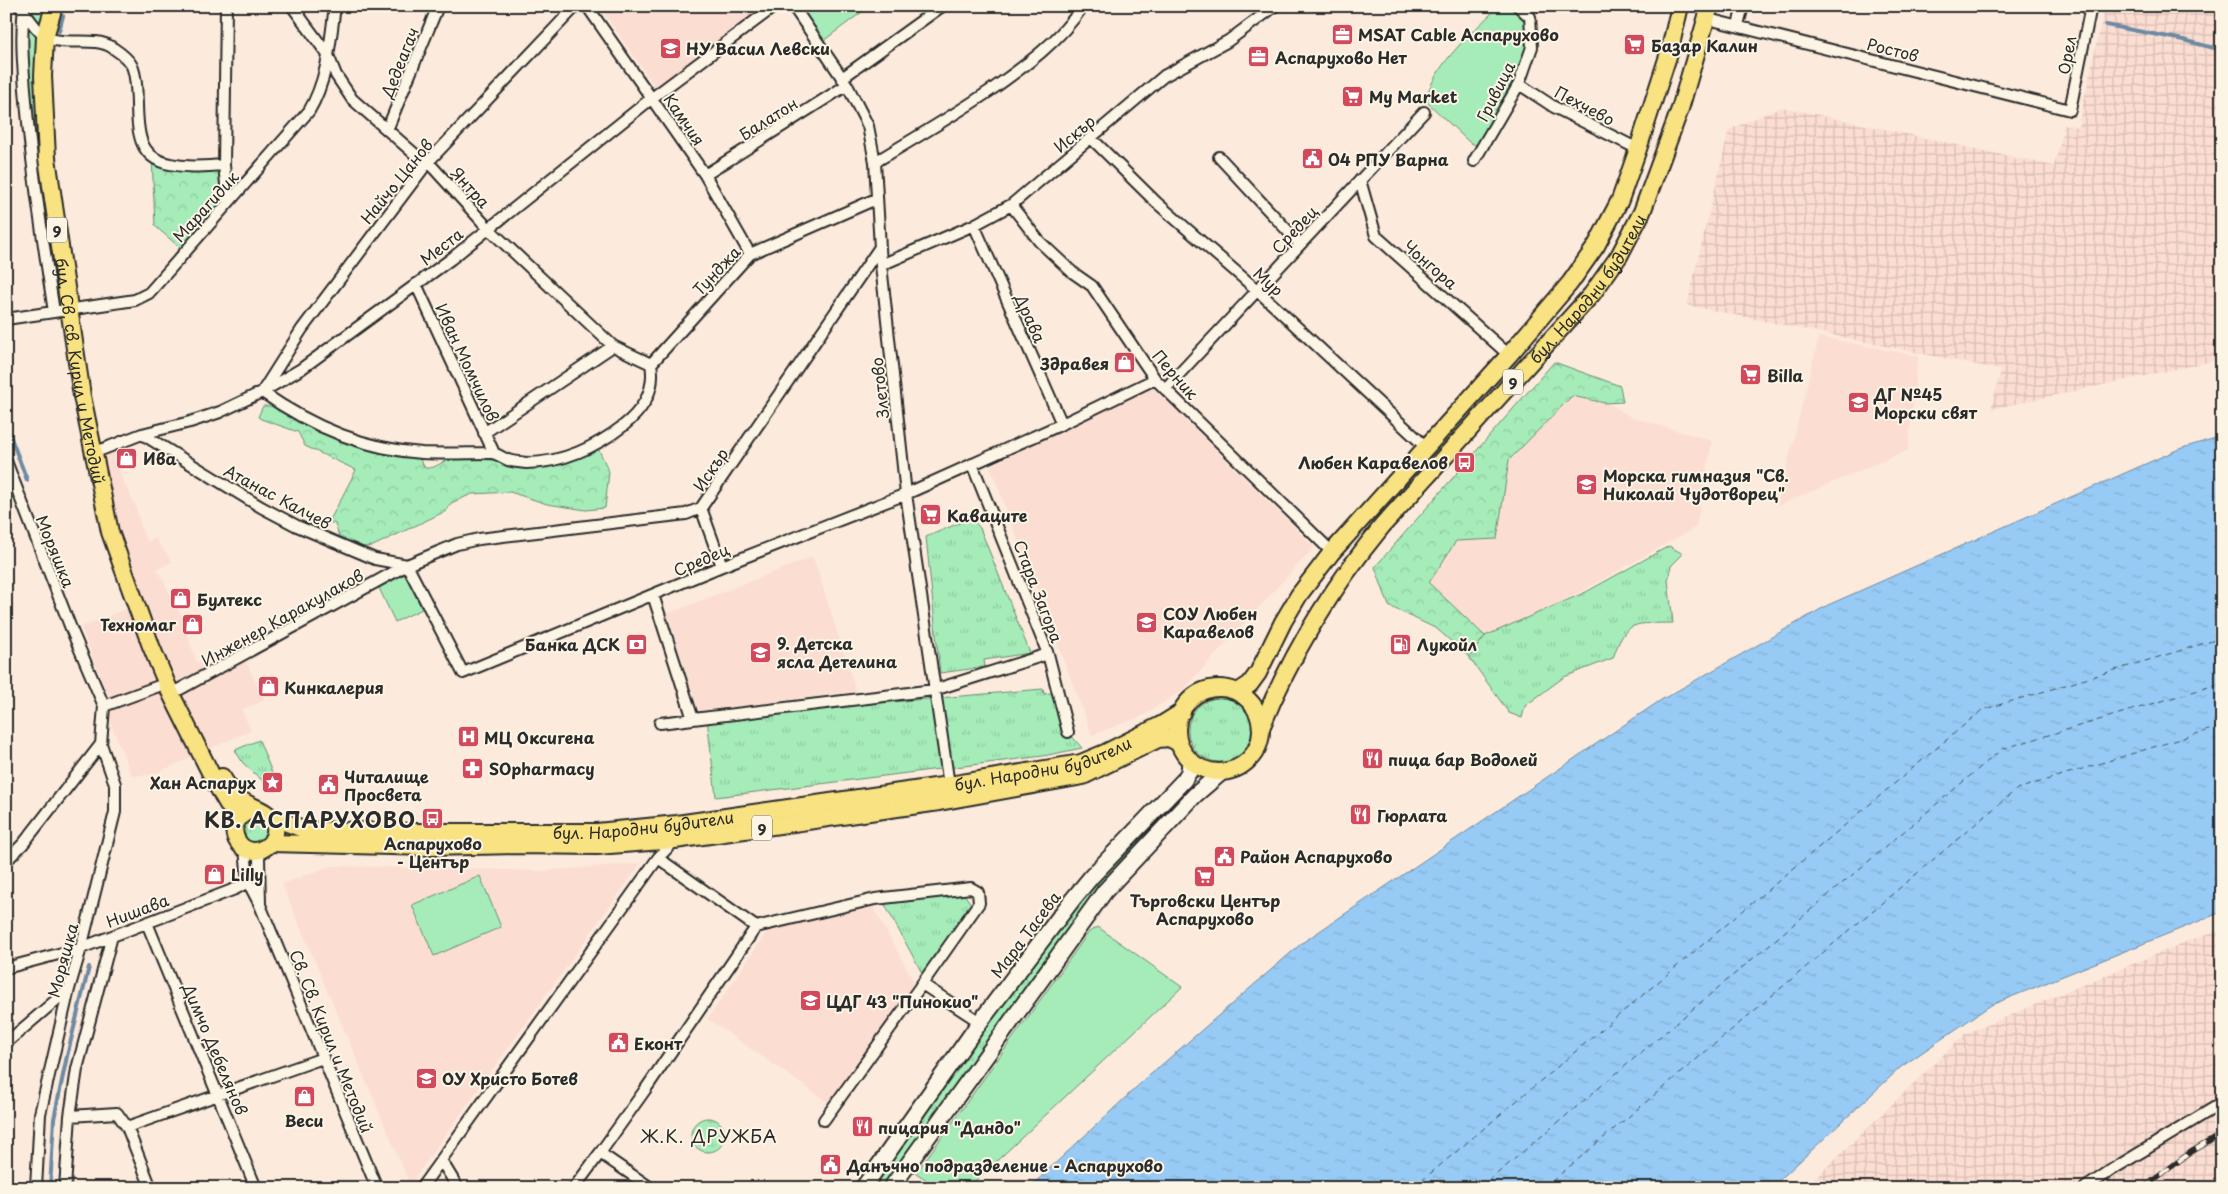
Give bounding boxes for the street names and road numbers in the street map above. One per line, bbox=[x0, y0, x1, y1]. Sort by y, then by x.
street label: Дедеагач bbox=[374, 23, 424, 102]
street label: Ростов bbox=[1865, 31, 1921, 67]
street label: Орел bbox=[2050, 34, 2082, 76]
street label: Гривица bbox=[1470, 57, 1520, 125]
street label: Пехчево bbox=[1551, 79, 1619, 131]
street label: Камчия bbox=[659, 88, 711, 150]
street label: Балатон bbox=[734, 91, 802, 145]
street label: Искър bbox=[1048, 109, 1100, 157]
street label: Найчо Цанов bbox=[354, 133, 438, 229]
street label: Янтра bbox=[446, 161, 496, 213]
street label: Марагидик bbox=[166, 165, 244, 247]
street label: Средец bbox=[1265, 199, 1323, 259]
street label: бул. Народни будители bbox=[1523, 210, 1651, 368]
road number: 9 bbox=[47, 218, 67, 242]
street label: Места bbox=[414, 221, 468, 270]
street label: Чонгора bbox=[1399, 234, 1463, 294]
street label: Тунджа bbox=[687, 240, 745, 300]
street label: бул. Св. св. Кирил и Методий bbox=[50, 256, 112, 486]
street label: Мур bbox=[1248, 261, 1290, 301]
street label: Драва bbox=[1009, 289, 1052, 346]
street label: Иван Момчилов bbox=[430, 299, 506, 425]
street label: Перник bbox=[1148, 344, 1205, 405]
street label: Злетово bbox=[864, 356, 894, 420]
road number: 9 bbox=[1503, 370, 1523, 394]
street label: Искър bbox=[687, 443, 733, 495]
street label: Атанас Калчев bbox=[220, 458, 336, 534]
street label: Моряшка bbox=[31, 511, 81, 591]
street label: Стара Загора bbox=[1008, 536, 1070, 646]
street label: Средец bbox=[669, 537, 733, 581]
street label: Инженер Каракулаков bbox=[197, 562, 367, 672]
street label: бул. Народни будители bbox=[952, 730, 1135, 796]
street label: бул. Народни будители bbox=[553, 804, 735, 844]
road number: 9 bbox=[752, 816, 772, 840]
street label: Мара Тасева bbox=[984, 886, 1066, 982]
street label: Нишава bbox=[102, 887, 172, 933]
street label: Моряшка bbox=[41, 920, 83, 1000]
street label: Св. Св. Кирил и Методий bbox=[284, 946, 380, 1136]
street label: Димчо Дебелянов bbox=[177, 979, 255, 1118]

